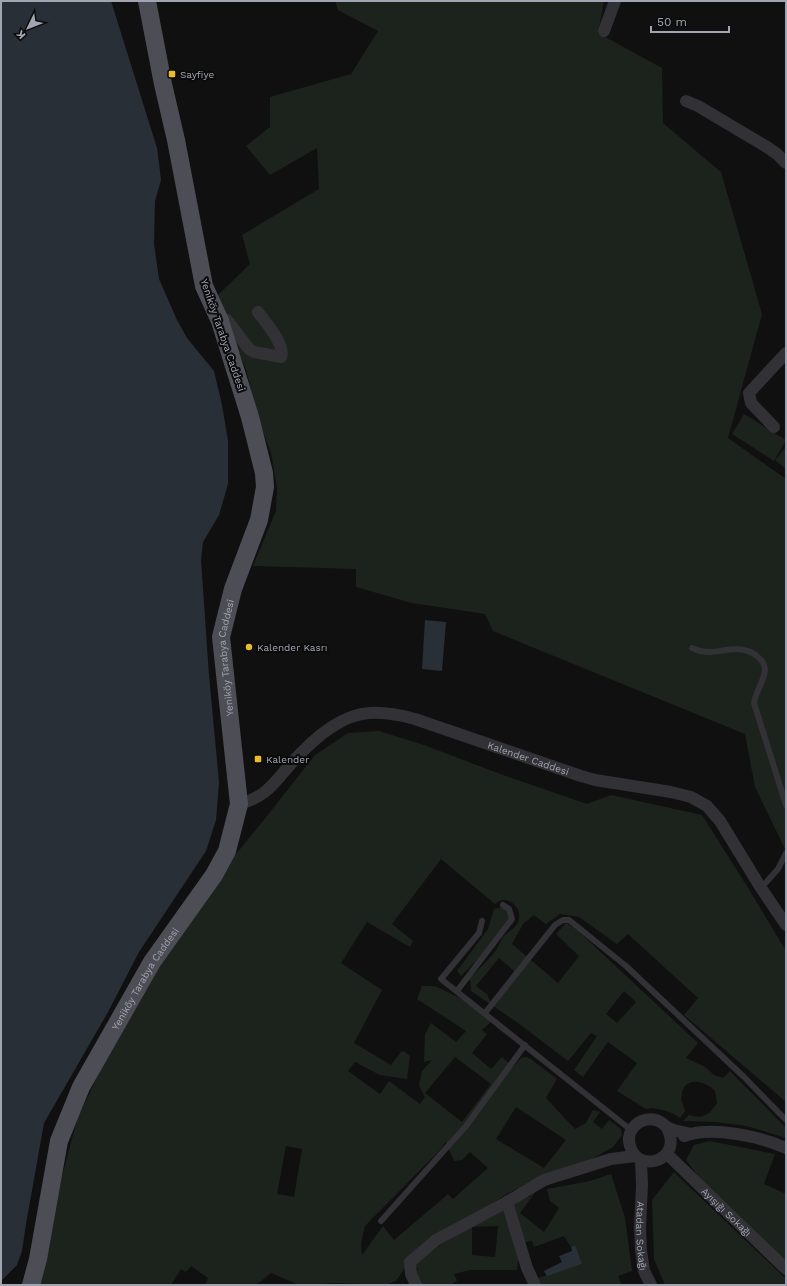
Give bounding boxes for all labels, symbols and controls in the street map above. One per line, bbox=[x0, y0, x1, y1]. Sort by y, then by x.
north arrow bbox=[8, 8, 48, 48]
scale bar bbox=[651, 8, 729, 34]
text: 50 m bbox=[657, 15, 687, 29]
text: K bbox=[13, 27, 28, 42]
marker: Sayfiye bbox=[167, 69, 177, 79]
place label: Sayfiye bbox=[180, 69, 215, 80]
street label: Yeniköy Tarabya Caddesi bbox=[199, 277, 247, 393]
street label: Yeniköy Tarabya Caddesi bbox=[216, 598, 236, 717]
marker: Kalender Kasrı bbox=[244, 642, 254, 652]
place label: Kalender Kasrı bbox=[257, 642, 328, 653]
street label: Kalender Caddesi bbox=[486, 739, 571, 777]
marker: Kalender bbox=[253, 754, 263, 764]
place label: Kalender bbox=[266, 754, 309, 765]
street label: Yeniköy Tarabya Caddesi bbox=[109, 925, 180, 1032]
street label: Ayışığı Sokağı bbox=[699, 1185, 754, 1238]
street label: Atadan Sokağı bbox=[634, 1201, 649, 1271]

